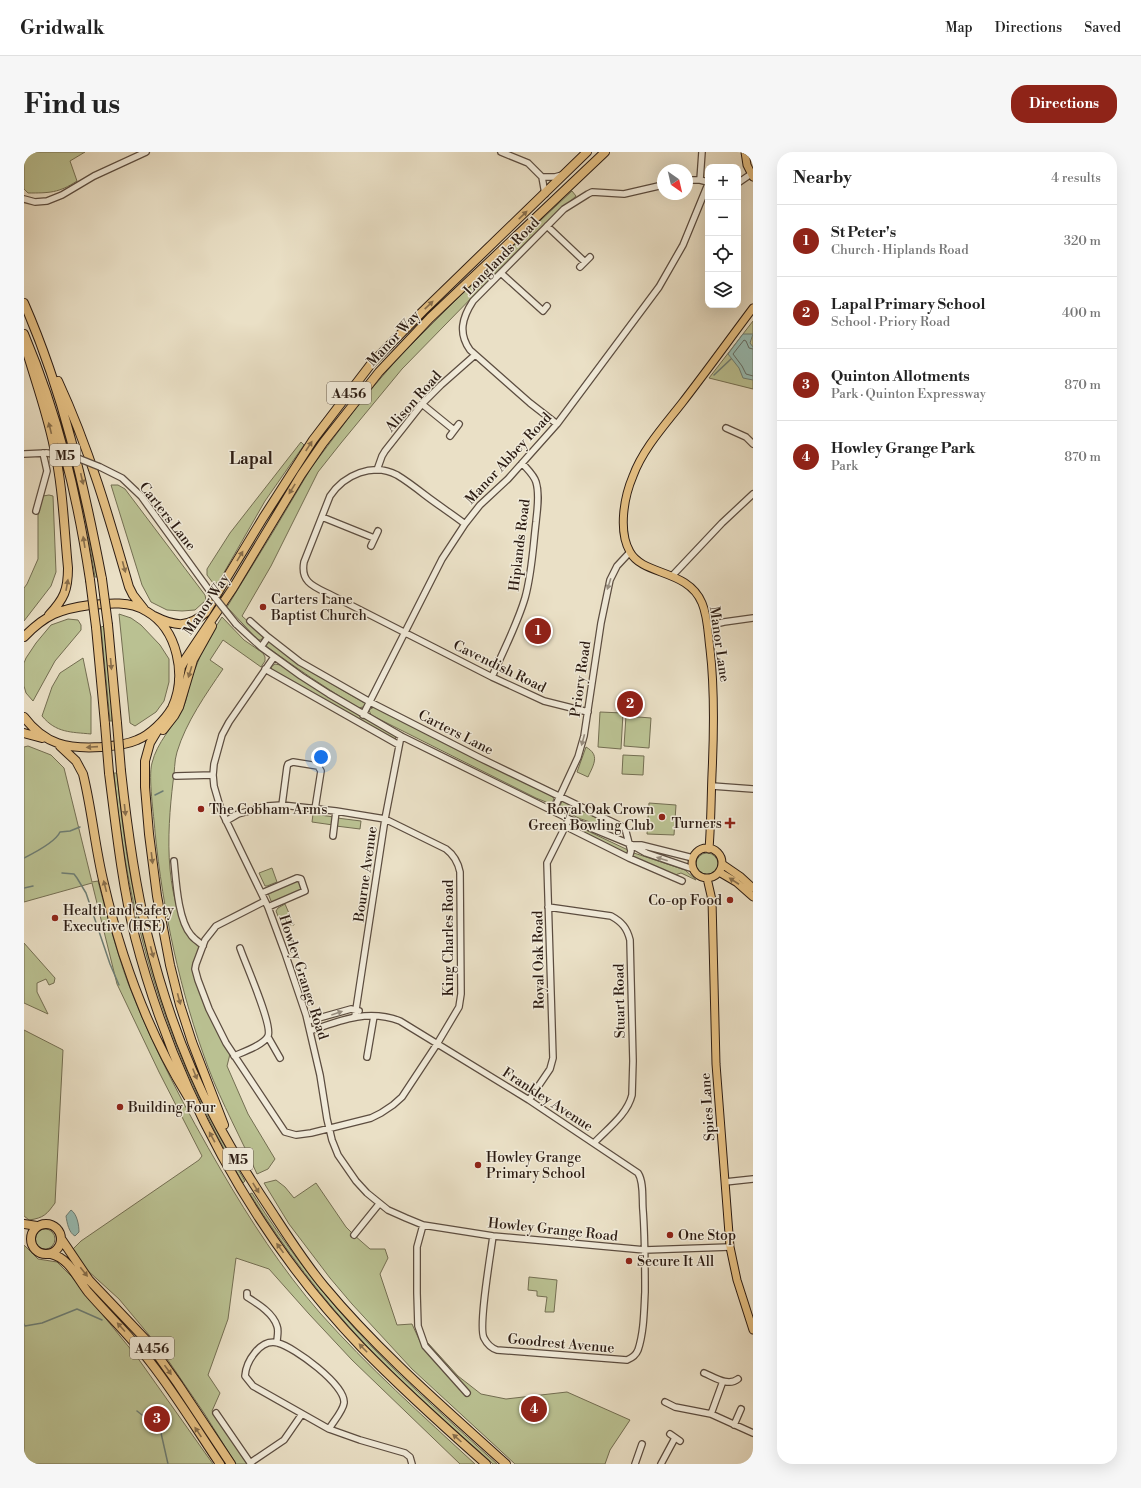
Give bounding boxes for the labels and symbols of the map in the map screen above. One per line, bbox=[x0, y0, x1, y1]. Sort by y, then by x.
north arrow bbox=[657, 164, 693, 200]
one-way arrow bbox=[518, 210, 528, 219]
street label: Longlands Road bbox=[460, 214, 544, 300]
one-way arrow bbox=[424, 300, 434, 309]
street label: Manor Way bbox=[363, 307, 424, 370]
street label: Alison Road bbox=[381, 367, 446, 437]
road number: A456 bbox=[327, 382, 371, 404]
street label: Manor Abbey Road bbox=[462, 409, 556, 508]
one-way arrow bbox=[46, 422, 52, 435]
one-way arrow bbox=[305, 441, 313, 451]
road number: M5 bbox=[50, 444, 80, 466]
district label: Lapal bbox=[229, 449, 274, 469]
one-way arrow bbox=[79, 473, 85, 485]
street label: Carters Lane bbox=[135, 479, 200, 554]
one-way arrow bbox=[289, 483, 296, 495]
street label: Hiplands Road bbox=[505, 498, 535, 592]
one-way arrow bbox=[81, 536, 87, 548]
one-way arrow bbox=[236, 551, 244, 561]
one-way arrow bbox=[121, 561, 127, 573]
street label: Manor Way bbox=[180, 570, 234, 639]
one-way arrow bbox=[606, 578, 612, 590]
one-way arrow bbox=[64, 579, 70, 591]
place label: Carters Lane Baptist Church bbox=[270, 591, 367, 625]
marker: Carters Lane Baptist Church bbox=[258, 602, 268, 612]
street label: Manor Lane bbox=[705, 605, 733, 683]
pin: 1 bbox=[525, 616, 551, 646]
street label: Cavendish Road bbox=[450, 637, 549, 697]
street label: Priory Road bbox=[567, 640, 595, 719]
one-way arrow bbox=[108, 658, 115, 670]
one-way arrow bbox=[187, 666, 193, 678]
pin: 2 bbox=[617, 689, 643, 719]
street label: Carters Lane bbox=[415, 706, 496, 759]
one-way arrow bbox=[580, 734, 586, 746]
one-way arrow bbox=[86, 744, 98, 751]
your location bbox=[311, 747, 331, 767]
place label: The Cobham Arms bbox=[209, 801, 327, 819]
place label: Royal Oak Crown Green Bowling Club bbox=[528, 801, 655, 835]
one-way arrow bbox=[122, 804, 129, 816]
marker: The Cobham Arms bbox=[196, 804, 206, 814]
marker: Royal Oak Crown Green Bowling Club bbox=[657, 812, 667, 822]
place label: Turners bbox=[671, 815, 722, 833]
marker: Turners bbox=[725, 818, 735, 828]
street label: Bourne Avenue bbox=[350, 825, 382, 924]
one-way arrow bbox=[149, 852, 155, 864]
one-way arrow bbox=[656, 855, 668, 861]
one-way arrow bbox=[729, 877, 739, 885]
one-way arrow bbox=[101, 880, 107, 893]
street label: King Charles Road bbox=[440, 880, 458, 996]
place label: Co-op Food bbox=[648, 892, 722, 910]
marker: Co-op Food bbox=[725, 895, 735, 905]
place label: Health and Safety Executive (HSE) bbox=[63, 902, 174, 936]
street label: Royal Oak Road bbox=[529, 910, 549, 1009]
street label: Howley Grange Road bbox=[274, 912, 332, 1042]
marker: Health and Safety Executive (HSE) bbox=[50, 913, 60, 923]
one-way arrow bbox=[149, 946, 155, 958]
street label: Stuart Road bbox=[610, 963, 630, 1039]
one-way arrow bbox=[176, 993, 182, 1005]
one-way arrow bbox=[332, 1010, 344, 1016]
street label: Frankley Avenue bbox=[499, 1064, 596, 1136]
one-way arrow bbox=[192, 1069, 198, 1081]
street label: Spies Lane bbox=[697, 1072, 719, 1142]
place label: Building Four bbox=[127, 1099, 216, 1117]
marker: Building Four bbox=[115, 1102, 125, 1112]
one-way arrow bbox=[209, 1131, 216, 1143]
road number: M5 bbox=[223, 1148, 253, 1170]
place label: Howley Grange Primary School bbox=[486, 1149, 585, 1183]
marker: Howley Grange Primary School bbox=[473, 1160, 483, 1170]
one-way arrow bbox=[253, 1183, 260, 1194]
street label: Howley Grange Road bbox=[487, 1214, 619, 1246]
place label: One Stop bbox=[678, 1227, 736, 1245]
marker: One Stop bbox=[665, 1230, 675, 1240]
one-way arrow bbox=[276, 1242, 284, 1253]
place label: Secure It All bbox=[637, 1253, 714, 1271]
marker: Secure It All bbox=[624, 1256, 634, 1266]
one-way arrow bbox=[79, 1267, 88, 1278]
one-way arrow bbox=[117, 1322, 126, 1332]
street label: Goodrest Avenue bbox=[507, 1330, 615, 1358]
road number: A456 bbox=[130, 1337, 174, 1359]
one-way arrow bbox=[358, 1343, 367, 1353]
one-way arrow bbox=[164, 1365, 173, 1376]
pin: 4 bbox=[521, 1394, 547, 1424]
pin: 3 bbox=[144, 1404, 170, 1434]
one-way arrow bbox=[194, 1426, 202, 1437]
one-way arrow bbox=[452, 1433, 462, 1442]

